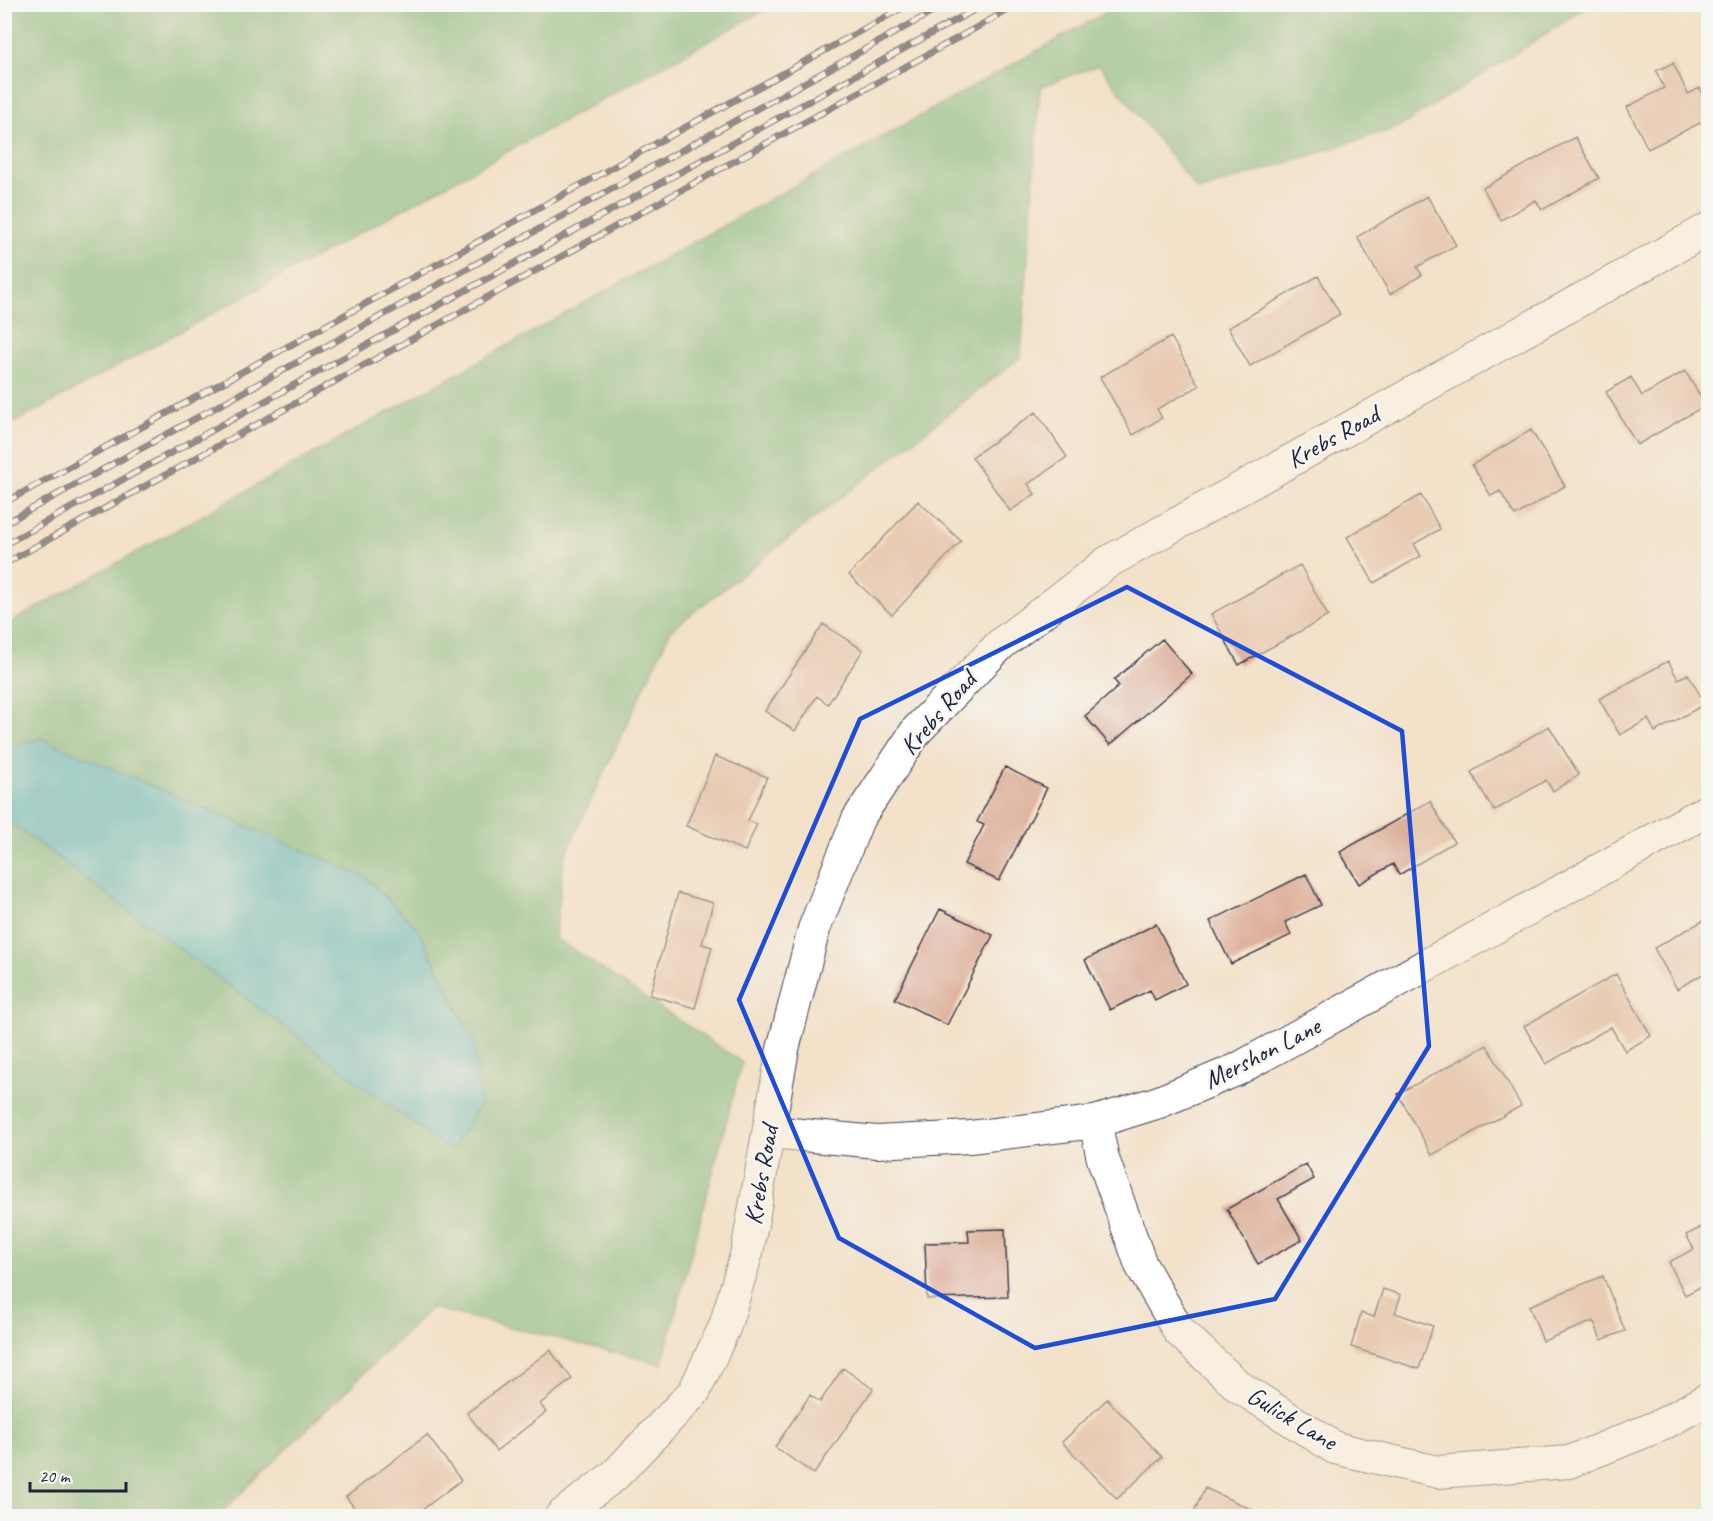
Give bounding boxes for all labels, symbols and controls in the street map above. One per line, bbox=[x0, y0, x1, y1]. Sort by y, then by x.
street label: Krebs Road bbox=[1281, 396, 1388, 476]
street label: Krebs Road bbox=[893, 662, 986, 762]
street label: Mershon Lane bbox=[1198, 1008, 1328, 1096]
street label: Krebs Road bbox=[736, 1119, 787, 1227]
street label: Gulick Lane bbox=[1241, 1378, 1345, 1459]
scale bar bbox=[30, 1455, 126, 1493]
text: 20 m bbox=[39, 1465, 72, 1487]

